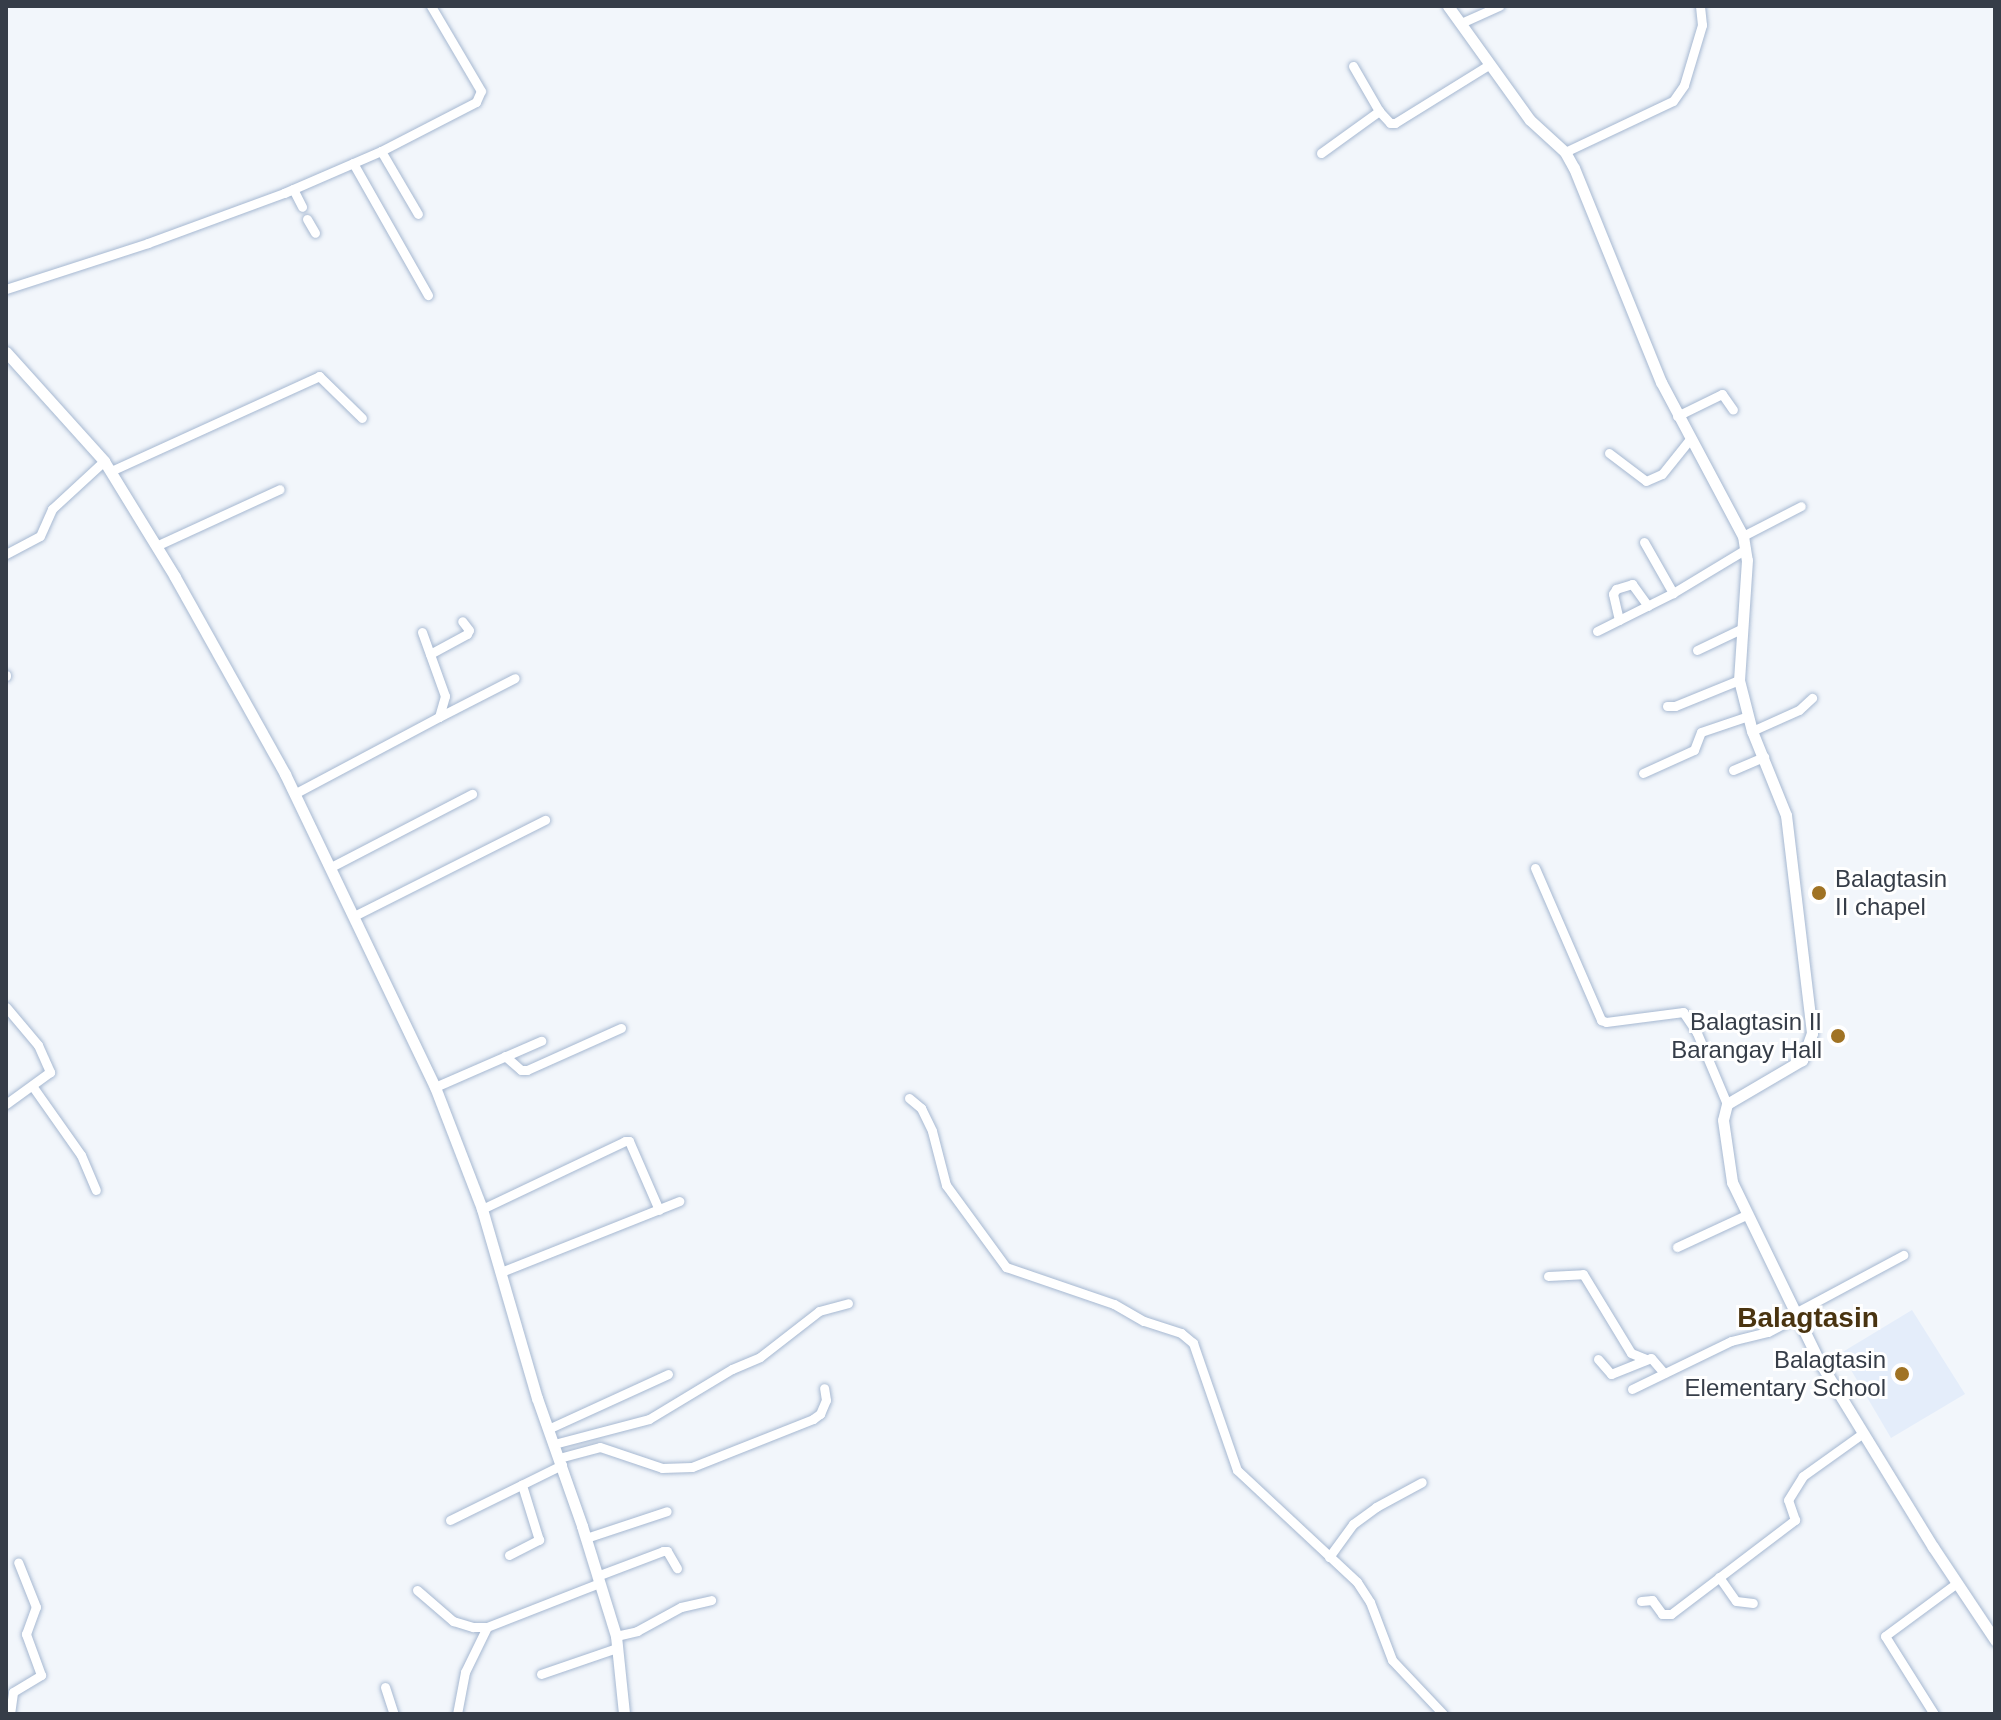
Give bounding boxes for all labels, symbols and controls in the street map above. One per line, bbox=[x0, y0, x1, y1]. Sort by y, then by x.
place label: Balagtasin II chapel bbox=[1835, 865, 1947, 921]
marker: Balagtasin II chapel bbox=[1810, 884, 1828, 902]
place label: Balagtasin II Barangay Hall bbox=[1671, 1008, 1822, 1064]
marker: Balagtasin II Barangay Hall bbox=[1829, 1027, 1847, 1045]
district label: Balagtasin bbox=[1737, 1301, 1879, 1335]
place label: Balagtasin Elementary School bbox=[1685, 1346, 1886, 1402]
marker: Balagtasin Elementary School bbox=[1893, 1365, 1911, 1383]

